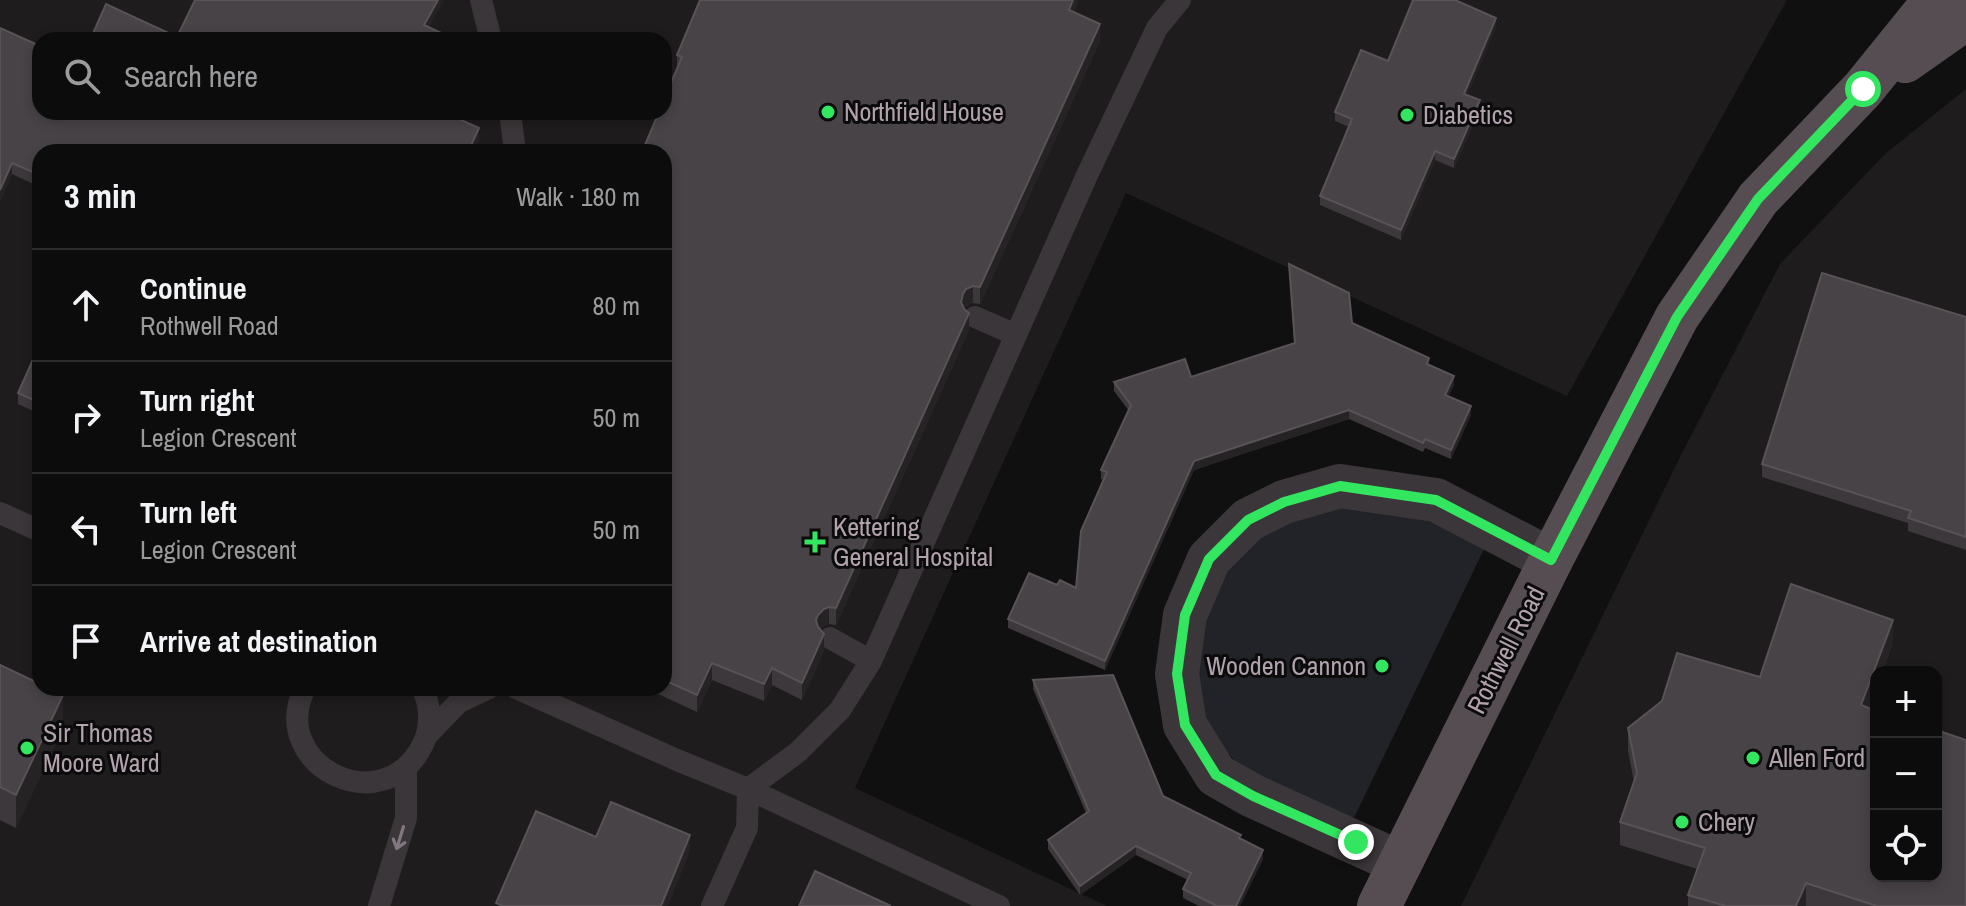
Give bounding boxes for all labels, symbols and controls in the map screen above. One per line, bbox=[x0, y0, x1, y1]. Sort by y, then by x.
search box bbox=[32, 32, 672, 120]
icon: search bbox=[60, 54, 104, 98]
text: Search here bbox=[124, 56, 258, 96]
route start bbox=[1845, 71, 1881, 107]
place label: Northfield House bbox=[844, 94, 1004, 129]
place label: Diabetics bbox=[1423, 97, 1513, 132]
marker: Northfield House bbox=[819, 103, 837, 121]
marker: Diabetics bbox=[1398, 106, 1416, 124]
text: 3 min bbox=[64, 173, 137, 219]
text: Walk · 180 m bbox=[516, 179, 640, 214]
text: Continue bbox=[140, 268, 247, 308]
icon: ahead bbox=[64, 283, 108, 327]
text: 80 m bbox=[593, 288, 640, 323]
text: Rothwell Road bbox=[140, 308, 279, 343]
text: Turn right bbox=[140, 380, 254, 420]
icon: right bbox=[64, 395, 108, 439]
text: 50 m bbox=[593, 400, 640, 435]
text: Legion Crescent bbox=[140, 420, 296, 455]
text: Turn left bbox=[140, 492, 237, 532]
icon: left bbox=[64, 507, 108, 551]
place label: Kettering General Hospital bbox=[833, 509, 993, 574]
text: 50 m bbox=[593, 512, 640, 547]
marker: Kettering General Hospital bbox=[804, 531, 826, 553]
text: Legion Crescent bbox=[140, 532, 296, 567]
street label: Rothwell Road bbox=[1458, 580, 1553, 719]
icon: arrive bbox=[64, 619, 108, 663]
text: Arrive at destination bbox=[140, 621, 378, 661]
place label: Wooden Cannon bbox=[1206, 648, 1366, 683]
marker: Wooden Cannon bbox=[1373, 657, 1391, 675]
map controls bbox=[1870, 666, 1942, 882]
button: + bbox=[1870, 666, 1942, 738]
place label: Sir Thomas Moore Ward bbox=[43, 715, 160, 780]
button: − bbox=[1870, 738, 1942, 810]
marker: Sir Thomas Moore Ward bbox=[18, 739, 36, 757]
place label: Allen Ford bbox=[1768, 740, 1865, 775]
marker: Allen Ford bbox=[1744, 749, 1762, 767]
place label: Chery bbox=[1698, 804, 1755, 839]
button: locate bbox=[1870, 810, 1942, 882]
marker: Chery bbox=[1673, 813, 1691, 831]
one-way arrow bbox=[392, 824, 407, 850]
route end bbox=[1338, 824, 1374, 860]

